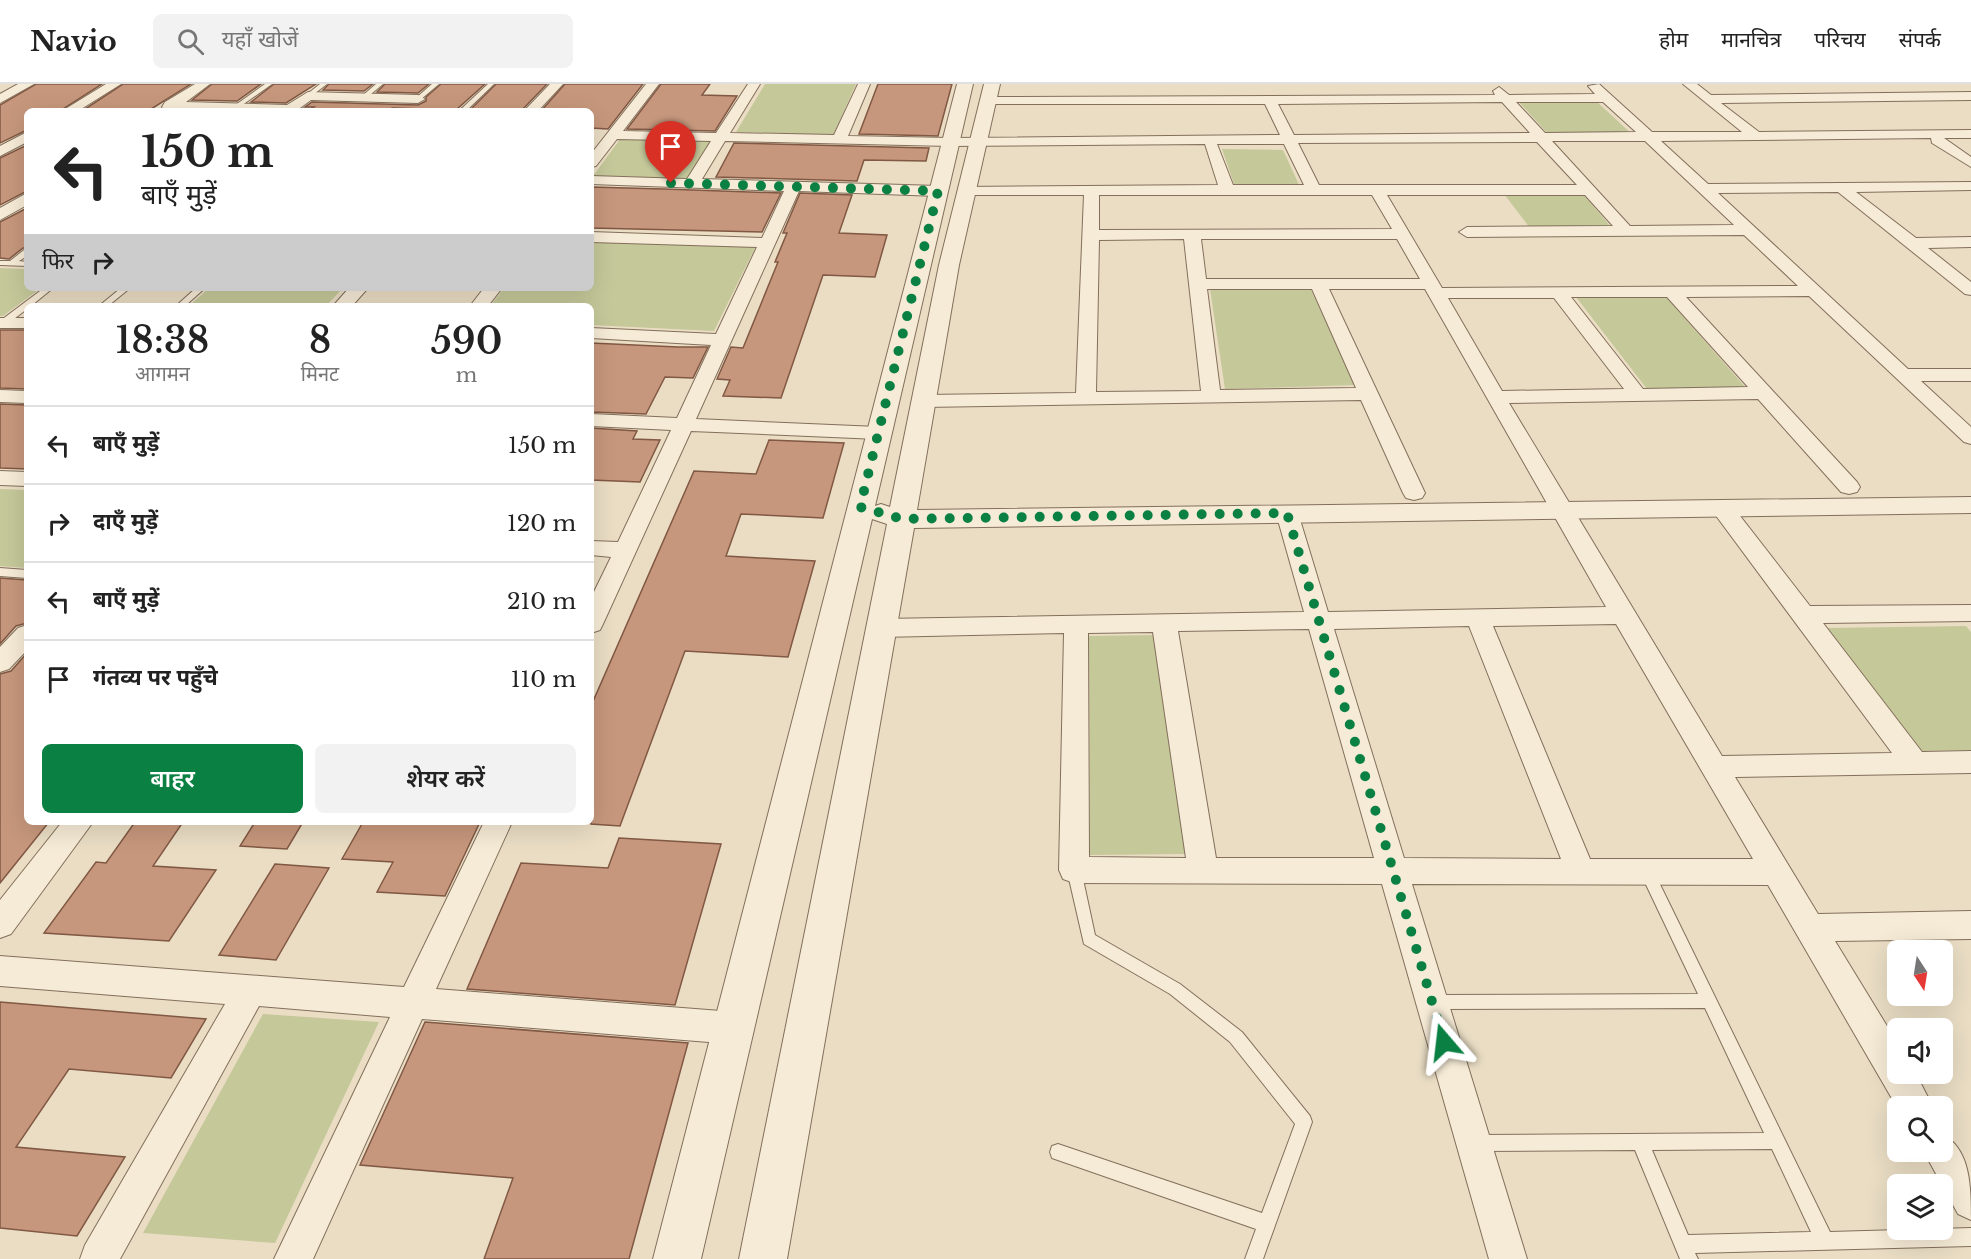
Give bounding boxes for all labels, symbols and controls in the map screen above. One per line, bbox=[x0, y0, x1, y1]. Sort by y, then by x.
search box bbox=[153, 14, 573, 68]
text: Navio bbox=[30, 24, 117, 59]
icon: search bbox=[174, 25, 207, 58]
text: यहाँ खोजें bbox=[222, 26, 298, 53]
text: होम bbox=[1659, 27, 1688, 53]
text: मानचित्र bbox=[1721, 27, 1781, 53]
text: परिचय bbox=[1814, 27, 1866, 53]
text: संपर्क bbox=[1899, 27, 1941, 53]
pin bbox=[645, 121, 696, 183]
text: 150 m bbox=[141, 126, 274, 178]
icon: arrive bbox=[654, 130, 687, 163]
icon: left bbox=[42, 132, 120, 210]
text: बाएँ मुड़ें bbox=[141, 178, 217, 211]
icon: right bbox=[86, 246, 119, 279]
text: फिर bbox=[42, 248, 74, 275]
text: 18:38 bbox=[116, 318, 209, 363]
text: 8 bbox=[309, 318, 331, 363]
text: 590 bbox=[431, 319, 502, 364]
text: आगमन bbox=[135, 362, 190, 386]
text: मिनट bbox=[301, 362, 339, 386]
text: m bbox=[456, 363, 477, 387]
icon: left bbox=[42, 429, 75, 462]
text: बाएँ मुड़ें bbox=[93, 430, 159, 457]
text: 150 m bbox=[508, 432, 576, 459]
icon: right bbox=[42, 507, 75, 540]
text: दाएँ मुड़ें bbox=[93, 508, 158, 535]
text: 120 m bbox=[507, 510, 576, 537]
icon: left bbox=[42, 585, 75, 618]
text: बाएँ मुड़ें bbox=[93, 586, 159, 613]
text: 210 m bbox=[507, 588, 576, 615]
icon: arrive bbox=[42, 663, 75, 696]
text: गंतव्य पर पहुँचे bbox=[93, 664, 218, 691]
text: 110 m bbox=[511, 666, 576, 693]
button: बाहर bbox=[42, 744, 303, 813]
button: शेयर करें bbox=[315, 744, 576, 813]
north arrow bbox=[1887, 940, 1953, 1006]
map controls bbox=[1887, 940, 1953, 1240]
position arrow bbox=[1412, 1010, 1476, 1074]
button: sound bbox=[1887, 1018, 1953, 1084]
button: search bbox=[1887, 1096, 1953, 1162]
button: layers bbox=[1887, 1174, 1953, 1240]

